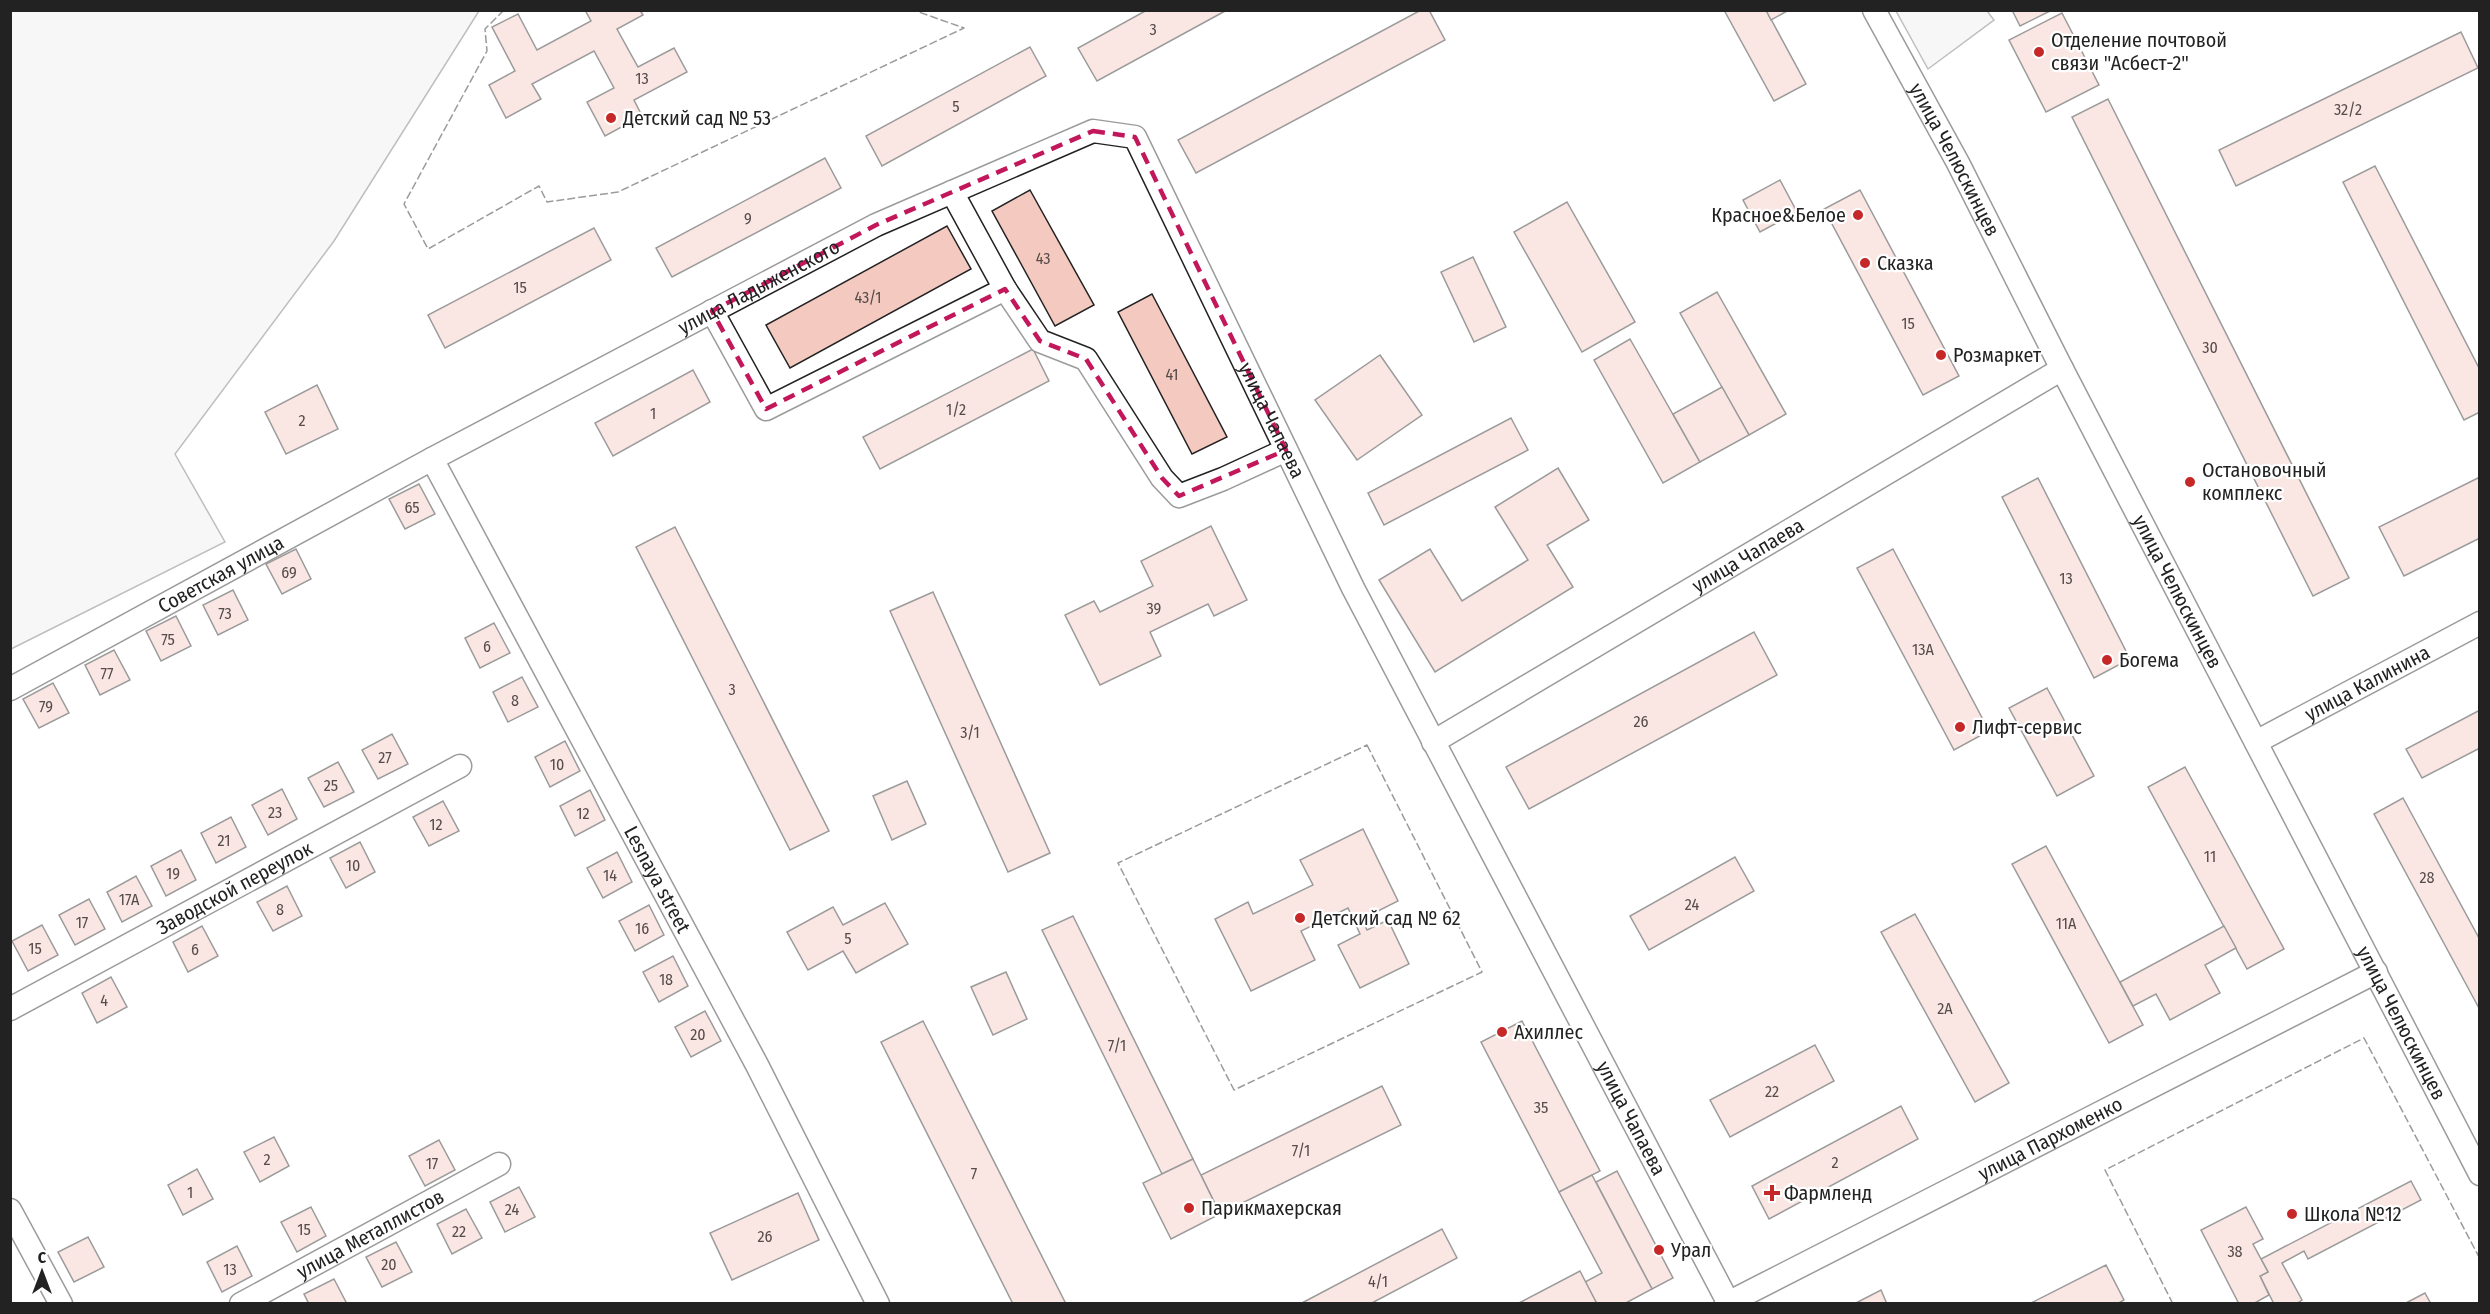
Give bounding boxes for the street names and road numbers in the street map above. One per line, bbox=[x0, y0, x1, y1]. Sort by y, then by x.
street label: улица Челюскинцев bbox=[1904, 79, 2005, 240]
street label: улица Ладыженского bbox=[674, 234, 844, 339]
street label: улица Чапаева bbox=[1234, 358, 1310, 482]
street label: улица Челюскинцев bbox=[2128, 511, 2227, 672]
street label: улица Чапаева bbox=[1688, 513, 1808, 598]
street label: Советская улица bbox=[154, 530, 288, 618]
street label: улица Калинина bbox=[2301, 640, 2434, 726]
street label: Lesnaya street bbox=[619, 822, 696, 937]
street label: Заводской переулок bbox=[152, 836, 317, 940]
street label: улица Челюскинцев bbox=[2352, 942, 2451, 1104]
street label: улица Чапаева bbox=[1592, 1057, 1671, 1179]
street label: улица Пархоменко bbox=[1974, 1092, 2126, 1185]
street label: улица Металлистов bbox=[292, 1184, 448, 1284]

